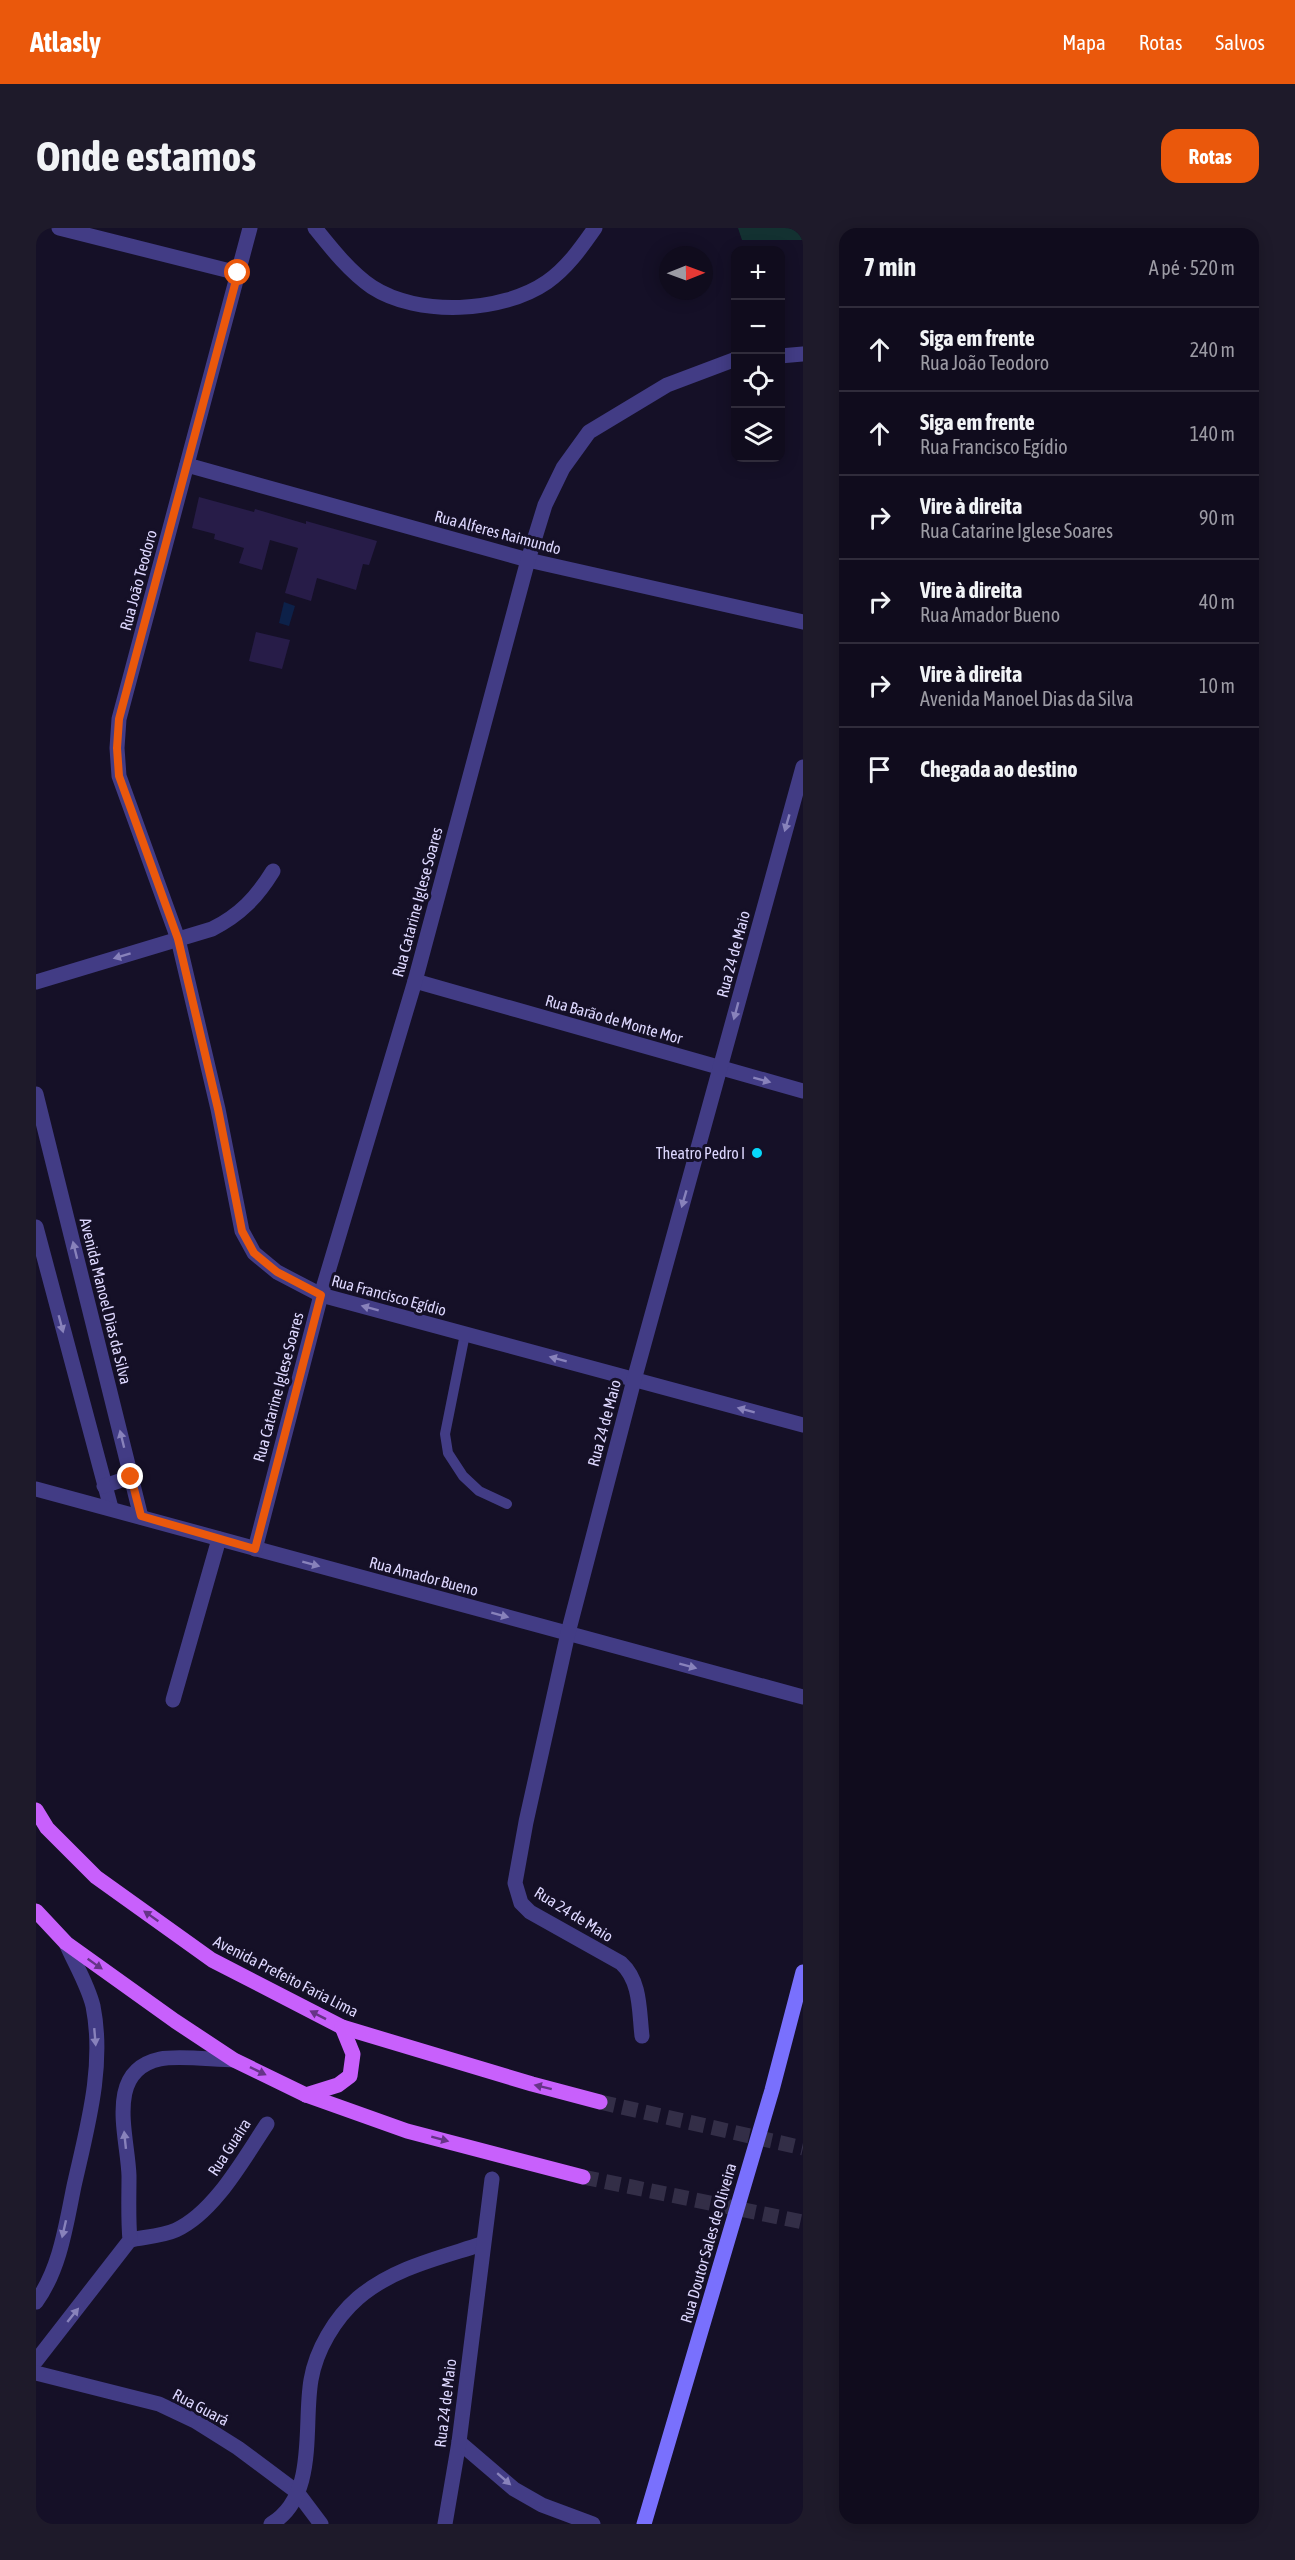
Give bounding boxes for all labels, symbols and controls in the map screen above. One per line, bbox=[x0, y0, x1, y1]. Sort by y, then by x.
text: Atlasly bbox=[30, 26, 101, 58]
text: Mapa bbox=[1062, 30, 1106, 54]
text: Rotas bbox=[1139, 30, 1182, 54]
text: Salvos bbox=[1215, 30, 1265, 54]
button: Rotas bbox=[1161, 129, 1259, 183]
text: Onde estamos bbox=[36, 132, 256, 180]
north arrow bbox=[659, 246, 713, 300]
map controls bbox=[731, 246, 785, 462]
button: + bbox=[731, 246, 785, 300]
text: 7 min bbox=[863, 252, 916, 282]
text: A pé · 520 m bbox=[1149, 256, 1235, 279]
route start bbox=[224, 259, 250, 285]
button: − bbox=[731, 300, 785, 354]
text: Siga em frente bbox=[920, 325, 1035, 351]
icon: ahead bbox=[863, 333, 896, 366]
text: 240 m bbox=[1190, 338, 1235, 361]
text: Rua João Teodoro bbox=[920, 351, 1049, 374]
button: locate bbox=[731, 354, 785, 408]
button: layers bbox=[731, 408, 785, 462]
text: Siga em frente bbox=[920, 409, 1035, 435]
icon: ahead bbox=[863, 417, 896, 450]
text: 140 m bbox=[1190, 422, 1235, 445]
text: Rua Francisco Egídio bbox=[920, 435, 1068, 458]
text: Vire à direita bbox=[920, 493, 1022, 519]
icon: right bbox=[863, 501, 896, 534]
street label: Rua Alferes Raimundo bbox=[433, 506, 563, 558]
text: 90 m bbox=[1199, 506, 1235, 529]
text: Rua Catarine Iglese Soares bbox=[920, 519, 1113, 542]
street label: Rua João Teodoro bbox=[116, 528, 160, 632]
text: Vire à direita bbox=[920, 577, 1022, 603]
icon: right bbox=[863, 585, 896, 618]
text: 40 m bbox=[1199, 590, 1235, 613]
text: Rua Amador Bueno bbox=[920, 603, 1060, 626]
text: Vire à direita bbox=[920, 661, 1022, 687]
icon: right bbox=[863, 669, 896, 702]
text: 10 m bbox=[1199, 674, 1235, 697]
text: Avenida Manoel Dias da Silva bbox=[920, 687, 1134, 710]
icon: arrive bbox=[863, 753, 896, 786]
text: Chegada ao destino bbox=[920, 756, 1078, 782]
one-way arrow bbox=[782, 814, 791, 832]
street label: Rua Catarine Iglese Soares bbox=[388, 825, 447, 979]
street label: Rua 24 de Maio bbox=[713, 909, 753, 999]
one-way arrow bbox=[113, 952, 131, 961]
street label: Rua Barão de Monte Mor bbox=[543, 991, 685, 1047]
one-way arrow bbox=[731, 1002, 741, 1021]
one-way arrow bbox=[753, 1076, 771, 1085]
place label: Theatro Pedro I bbox=[656, 1144, 745, 1162]
marker: Theatro Pedro I bbox=[750, 1146, 764, 1160]
one-way arrow bbox=[679, 1190, 689, 1209]
street label: Avenida Manoel Dias da Silva bbox=[77, 1216, 135, 1386]
one-way arrow bbox=[69, 1241, 79, 1259]
street label: Rua Francisco Egídio bbox=[329, 1271, 448, 1320]
one-way arrow bbox=[361, 1303, 379, 1312]
street label: Rua Catarine Iglese Soares bbox=[249, 1310, 308, 1464]
one-way arrow bbox=[57, 1315, 67, 1333]
one-way arrow bbox=[549, 1354, 567, 1364]
street label: Rua 24 de Maio bbox=[584, 1378, 624, 1468]
one-way arrow bbox=[737, 1405, 755, 1414]
one-way arrow bbox=[116, 1430, 126, 1449]
route end bbox=[117, 1463, 143, 1489]
street label: Rua Amador Bueno bbox=[368, 1553, 480, 1599]
one-way arrow bbox=[302, 1560, 320, 1570]
one-way arrow bbox=[490, 1610, 509, 1620]
one-way arrow bbox=[679, 1661, 697, 1671]
street label: Rua 24 de Maio bbox=[531, 1883, 617, 1945]
one-way arrow bbox=[143, 1910, 159, 1922]
street label: Avenida Prefeito Faria Lima bbox=[211, 1932, 361, 2020]
one-way arrow bbox=[87, 1958, 103, 1970]
one-way arrow bbox=[310, 2010, 327, 2020]
one-way arrow bbox=[90, 2028, 100, 2047]
one-way arrow bbox=[249, 2067, 266, 2076]
one-way arrow bbox=[534, 2082, 553, 2092]
street label: Rua Guaíra bbox=[204, 2115, 254, 2179]
one-way arrow bbox=[120, 2130, 130, 2149]
one-way arrow bbox=[431, 2135, 449, 2145]
street label: Rua Doutor Sales de Oliveira bbox=[677, 2161, 739, 2325]
one-way arrow bbox=[59, 2220, 69, 2238]
one-way arrow bbox=[66, 2307, 79, 2323]
street label: Rua 24 de Maio bbox=[431, 2358, 459, 2448]
street label: Rua Guará bbox=[170, 2385, 232, 2429]
one-way arrow bbox=[496, 2473, 512, 2486]

